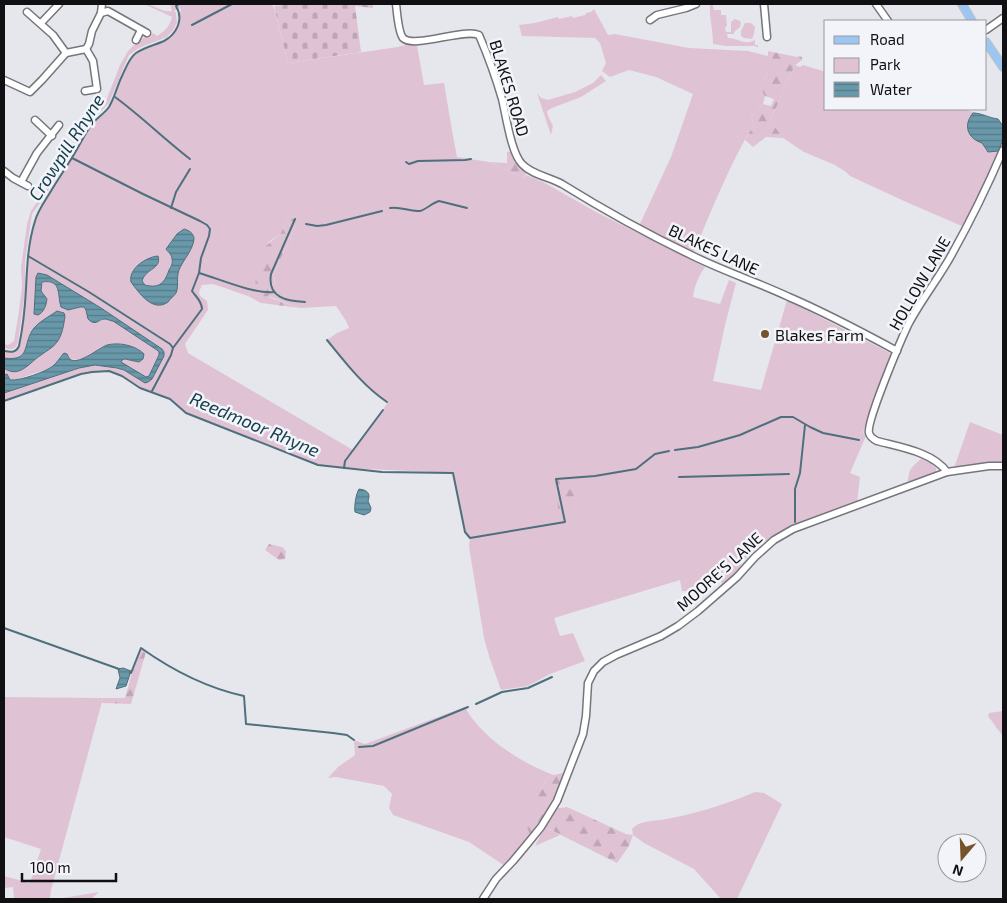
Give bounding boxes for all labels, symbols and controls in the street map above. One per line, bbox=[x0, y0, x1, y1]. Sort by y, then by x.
legend bbox=[824, 20, 987, 110]
text: Road bbox=[870, 30, 905, 48]
street label: BLAKES ROAD bbox=[486, 37, 534, 139]
text: Park bbox=[870, 55, 901, 73]
text: Water bbox=[870, 80, 912, 98]
water label: Crowpill Rhyne bbox=[23, 89, 109, 204]
street label: BLAKES LANE bbox=[666, 220, 762, 278]
street label: HOLLOW LANE bbox=[884, 233, 954, 333]
place label: Blakes Farm bbox=[775, 325, 864, 344]
marker: Blakes Farm bbox=[759, 328, 771, 340]
water label: Reedmoor Rhyne bbox=[187, 387, 323, 461]
street label: MOORE'S LANE bbox=[672, 528, 766, 614]
north arrow bbox=[937, 833, 987, 883]
scale bar bbox=[22, 850, 116, 882]
text: 100 m bbox=[30, 858, 71, 876]
text: N bbox=[950, 861, 965, 880]

